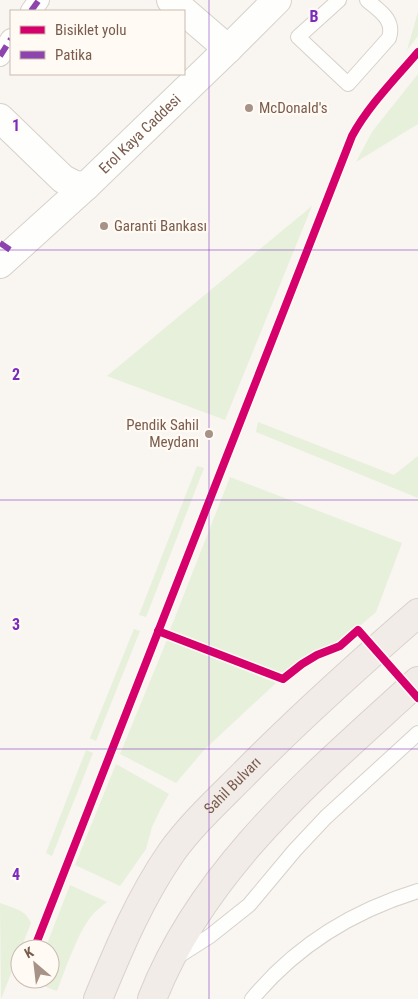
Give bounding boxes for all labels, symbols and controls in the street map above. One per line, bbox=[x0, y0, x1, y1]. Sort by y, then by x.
text: B bbox=[310, 7, 319, 26]
legend bbox=[10, 10, 185, 75]
text: Bisiklet yolu bbox=[55, 21, 126, 39]
text: Patika bbox=[55, 46, 92, 64]
street label: Erol Kaya Caddesi bbox=[95, 91, 184, 177]
place label: McDonald's bbox=[259, 99, 328, 117]
marker: McDonald's bbox=[243, 102, 255, 114]
text: 1 bbox=[12, 116, 20, 135]
place label: Garanti Bankası bbox=[114, 217, 207, 235]
marker: Garanti Bankası bbox=[98, 220, 110, 232]
text: 2 bbox=[12, 365, 20, 384]
place label: Pendik Sahil Meydanı bbox=[126, 416, 199, 451]
marker: Pendik Sahil Meydanı bbox=[203, 428, 215, 440]
text: 3 bbox=[12, 615, 20, 634]
street label: Sahil Bulvarı bbox=[200, 753, 265, 818]
text: 4 bbox=[12, 865, 20, 884]
north arrow bbox=[10, 939, 60, 989]
text: K bbox=[22, 944, 36, 961]

